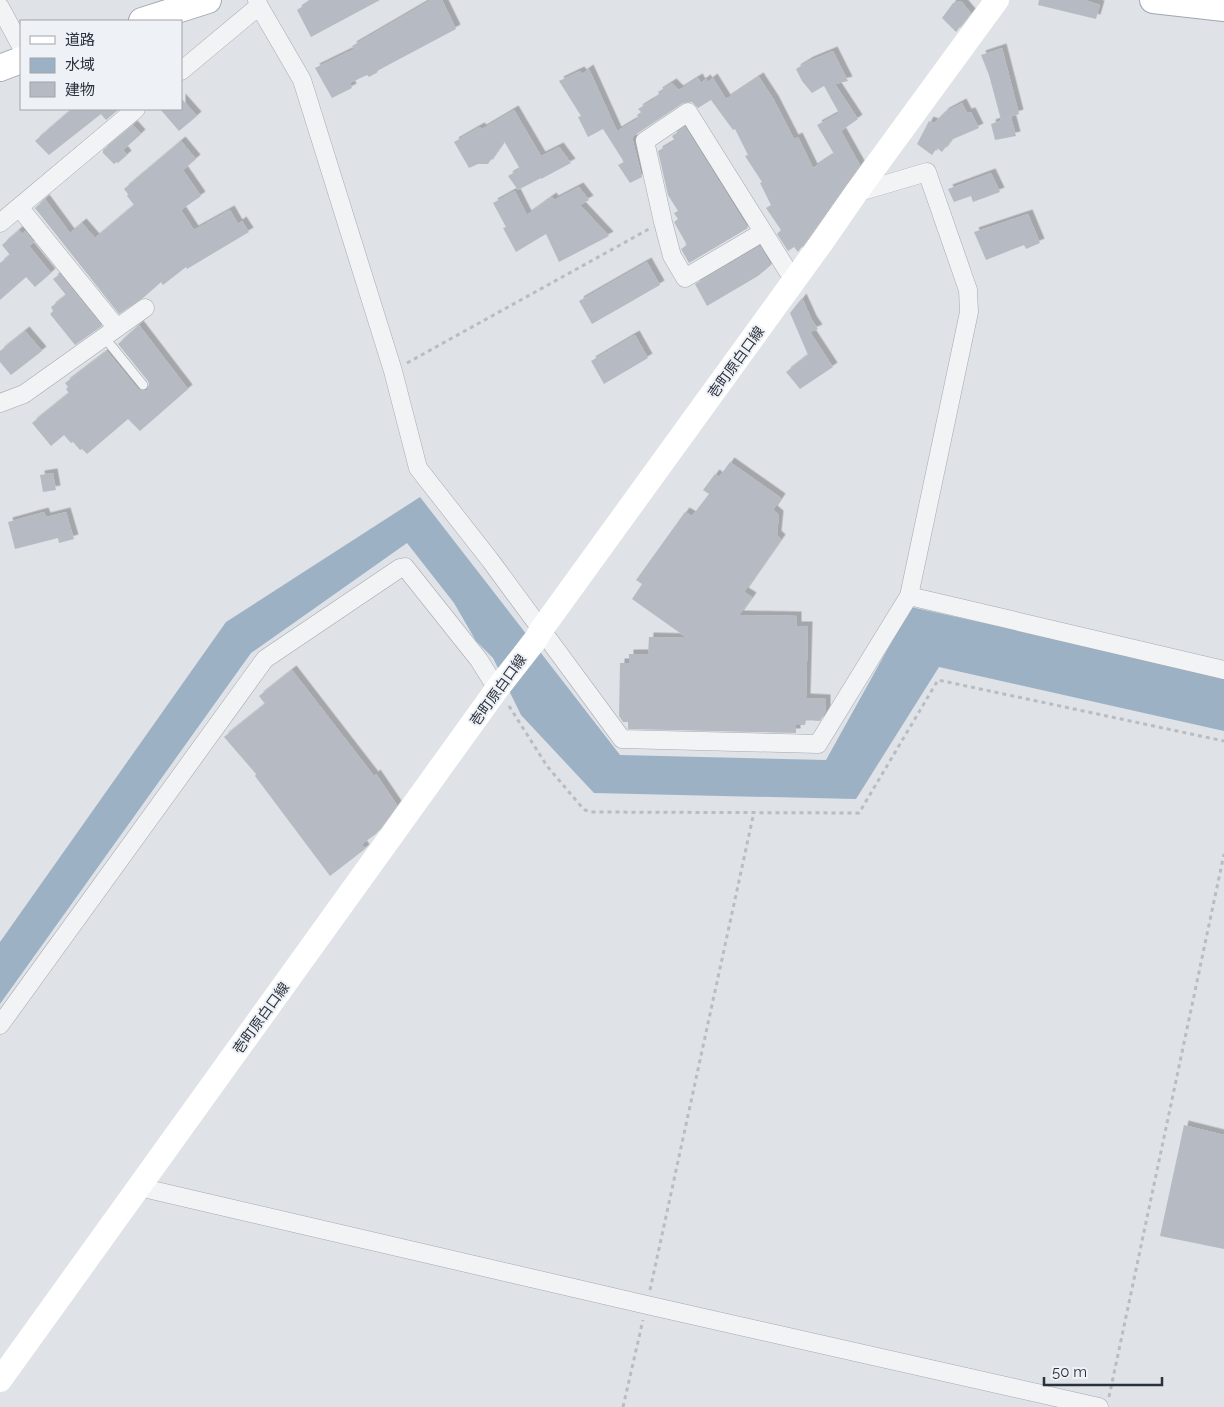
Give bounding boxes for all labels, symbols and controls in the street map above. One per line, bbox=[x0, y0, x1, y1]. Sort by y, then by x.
legend bbox=[20, 20, 182, 110]
text: 道路 bbox=[65, 31, 95, 49]
text: 水域 bbox=[65, 56, 95, 74]
text: 建物 bbox=[65, 81, 95, 99]
street label: 壱町原白口線 bbox=[705, 323, 767, 401]
street label: 壱町原白口線 bbox=[467, 651, 529, 729]
street label: 壱町原白口線 bbox=[230, 979, 292, 1057]
scale bar bbox=[1044, 1354, 1162, 1386]
text: 50 m bbox=[1052, 1363, 1087, 1381]

